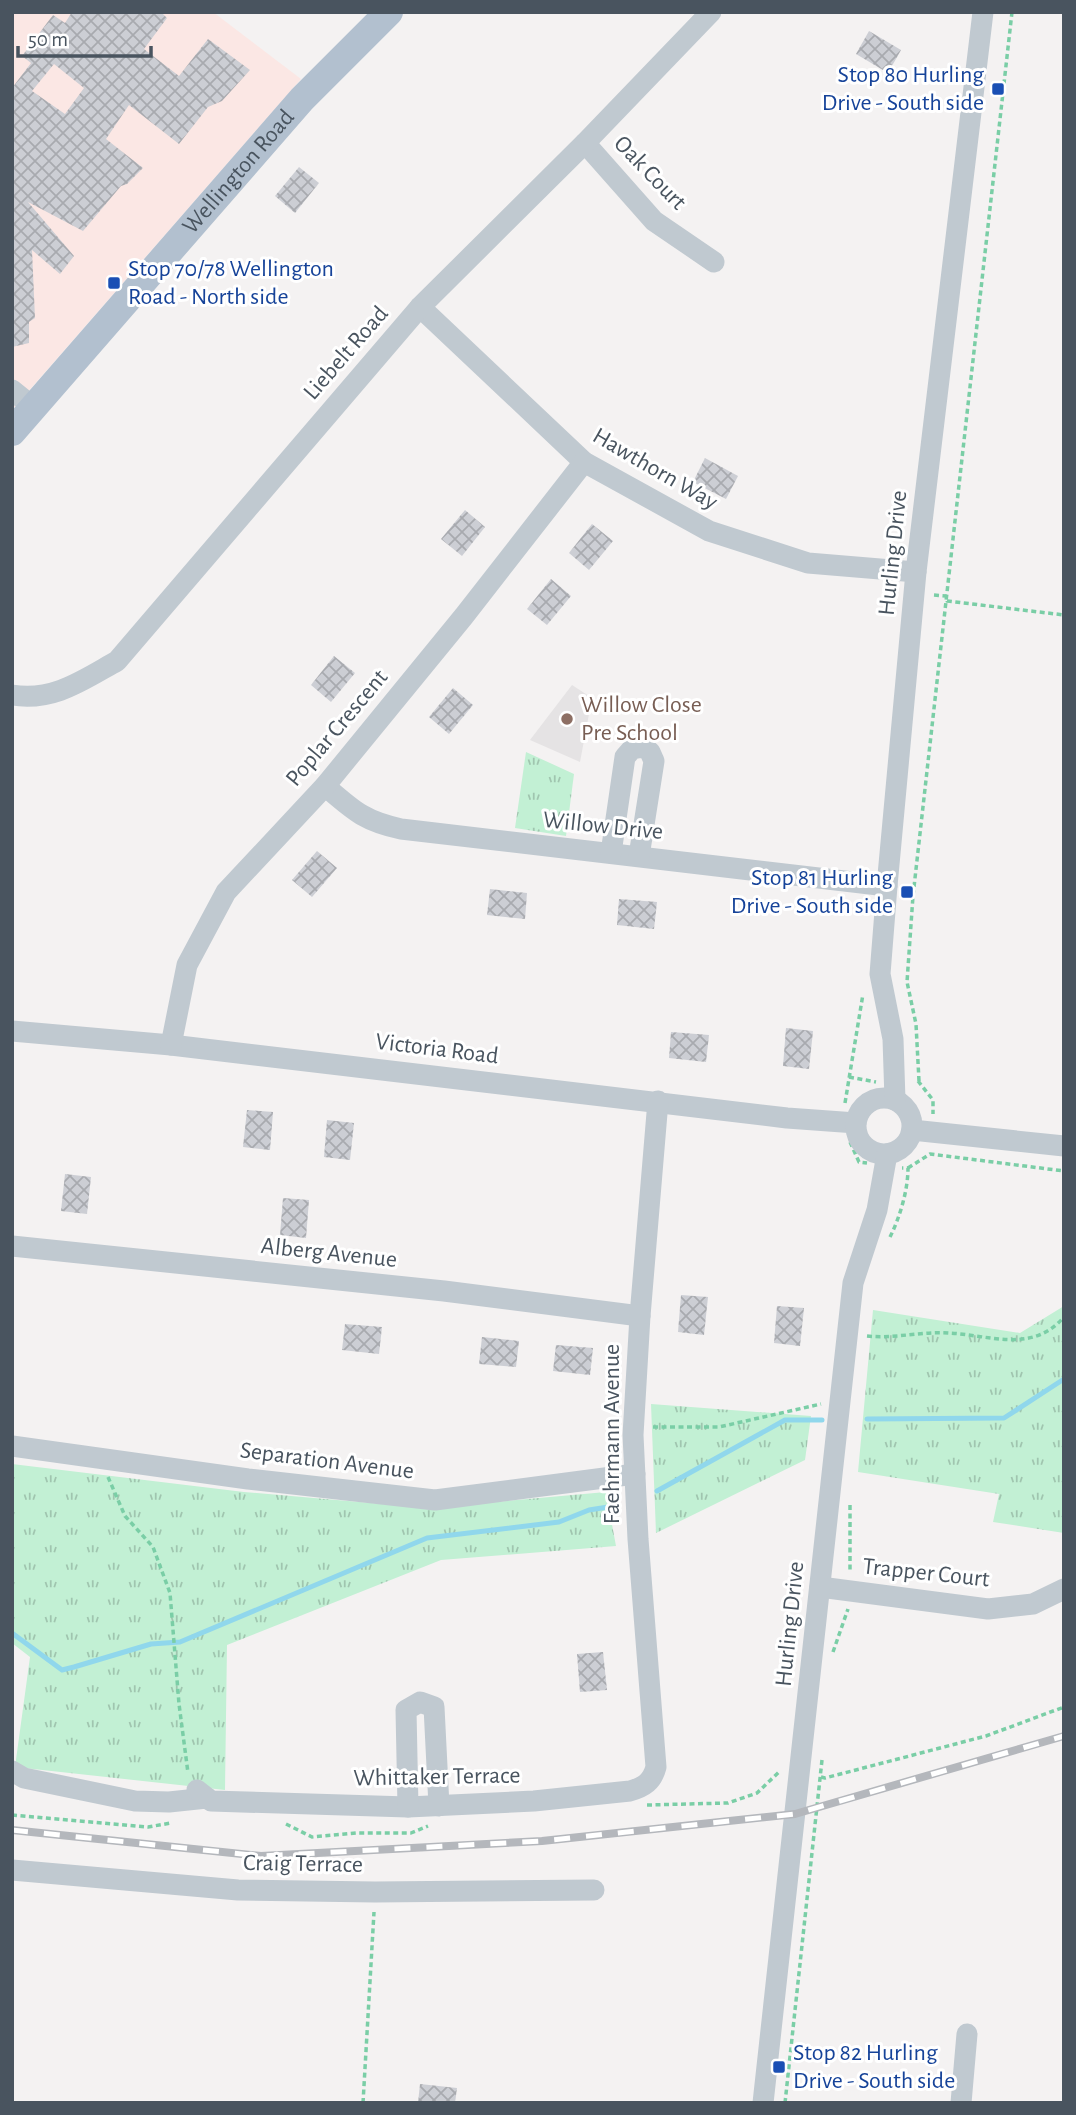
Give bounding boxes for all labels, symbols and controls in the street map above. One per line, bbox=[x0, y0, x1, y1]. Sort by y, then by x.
scale bar bbox=[18, 14, 150, 58]
text: 50 m bbox=[28, 29, 68, 50]
place label: Stop 80 Hurling Drive - South side bbox=[822, 63, 984, 115]
marker: Stop 80 Hurling Drive - South side bbox=[990, 81, 1006, 97]
street label: Wellington Road bbox=[178, 105, 299, 239]
street label: Oak Court bbox=[609, 131, 691, 215]
place label: Stop 70/78 Wellington Road - North side bbox=[128, 257, 334, 309]
marker: Stop 70/78 Wellington Road - North side bbox=[106, 275, 122, 291]
street label: Liebelt Road bbox=[299, 302, 393, 404]
street label: Hawthorn Way bbox=[588, 424, 722, 514]
street label: Hurling Drive bbox=[874, 489, 912, 617]
street label: Poplar Crescent bbox=[282, 665, 393, 791]
place label: Willow Close Pre School bbox=[581, 693, 702, 745]
marker: Willow Close Pre School bbox=[559, 711, 575, 727]
street label: Willow Drive bbox=[542, 808, 664, 844]
place label: Stop 81 Hurling Drive - South side bbox=[731, 866, 893, 918]
marker: Stop 81 Hurling Drive - South side bbox=[899, 884, 915, 900]
street label: Victoria Road bbox=[374, 1030, 500, 1068]
street label: Alberg Avenue bbox=[260, 1234, 398, 1272]
street label: Faehrmann Avenue bbox=[600, 1344, 624, 1524]
street label: Separation Avenue bbox=[239, 1438, 415, 1484]
street label: Trapper Court bbox=[861, 1554, 991, 1592]
street label: Hurling Drive bbox=[771, 1560, 809, 1688]
street label: Whittaker Terrace bbox=[353, 1764, 521, 1790]
street label: Craig Terrace bbox=[243, 1851, 363, 1877]
place label: Stop 82 Hurling Drive - South side bbox=[793, 2041, 955, 2093]
marker: Stop 82 Hurling Drive - South side bbox=[771, 2059, 787, 2075]

